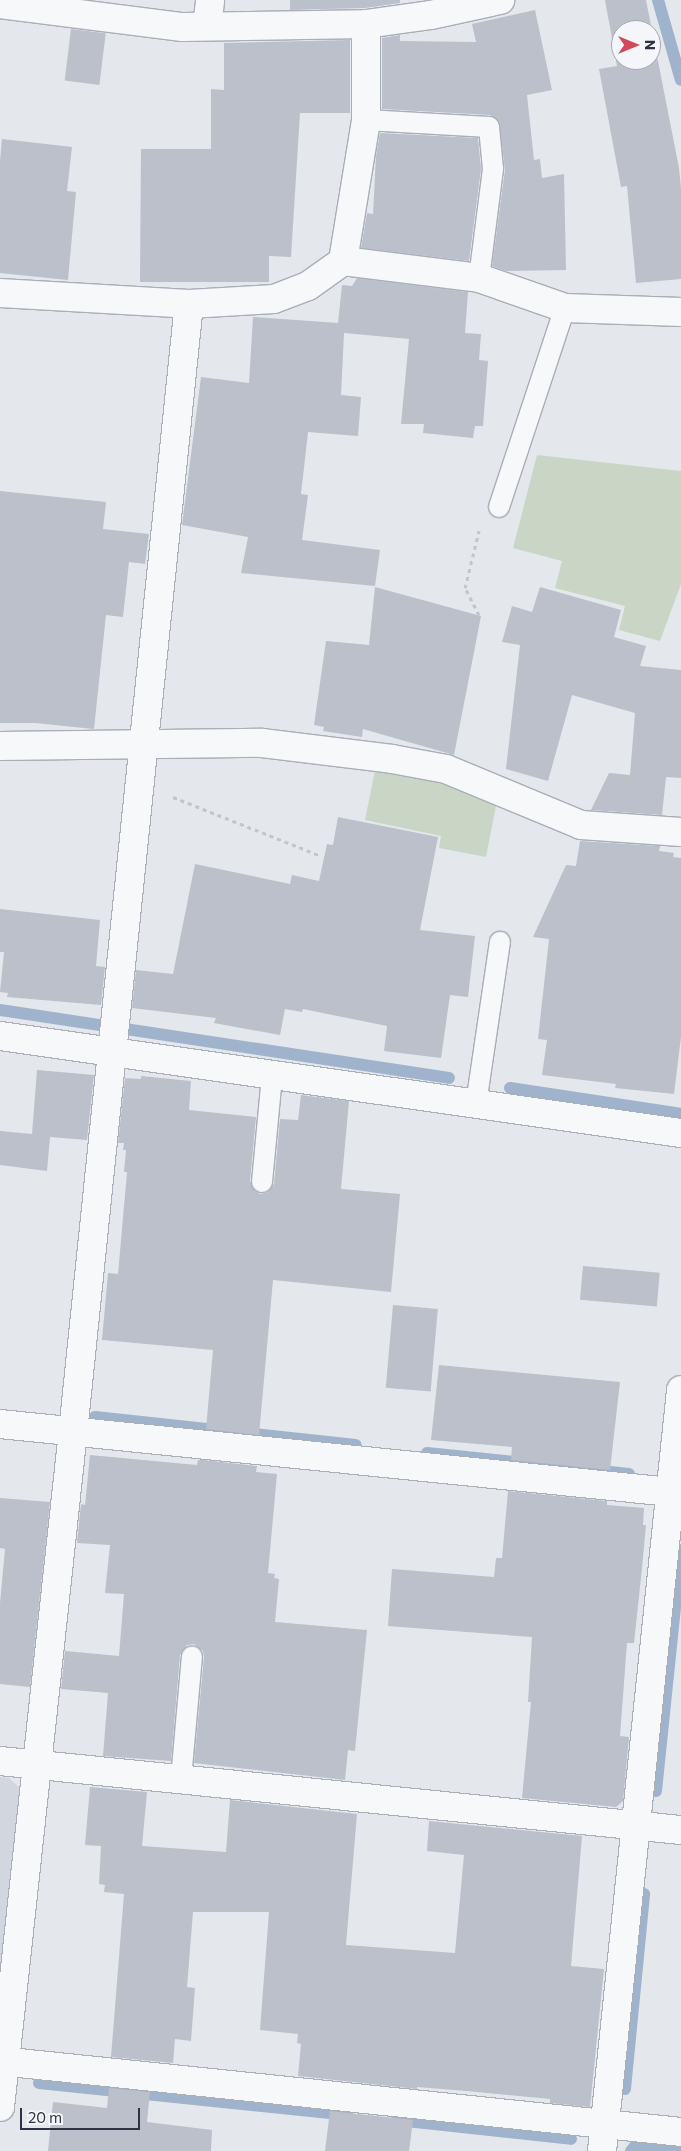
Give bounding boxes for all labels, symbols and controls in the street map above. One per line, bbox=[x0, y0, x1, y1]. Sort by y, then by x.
north arrow bbox=[611, 20, 661, 70]
text: N bbox=[642, 40, 659, 50]
scale bar bbox=[22, 2098, 142, 2130]
text: 20 m bbox=[28, 2108, 62, 2126]

